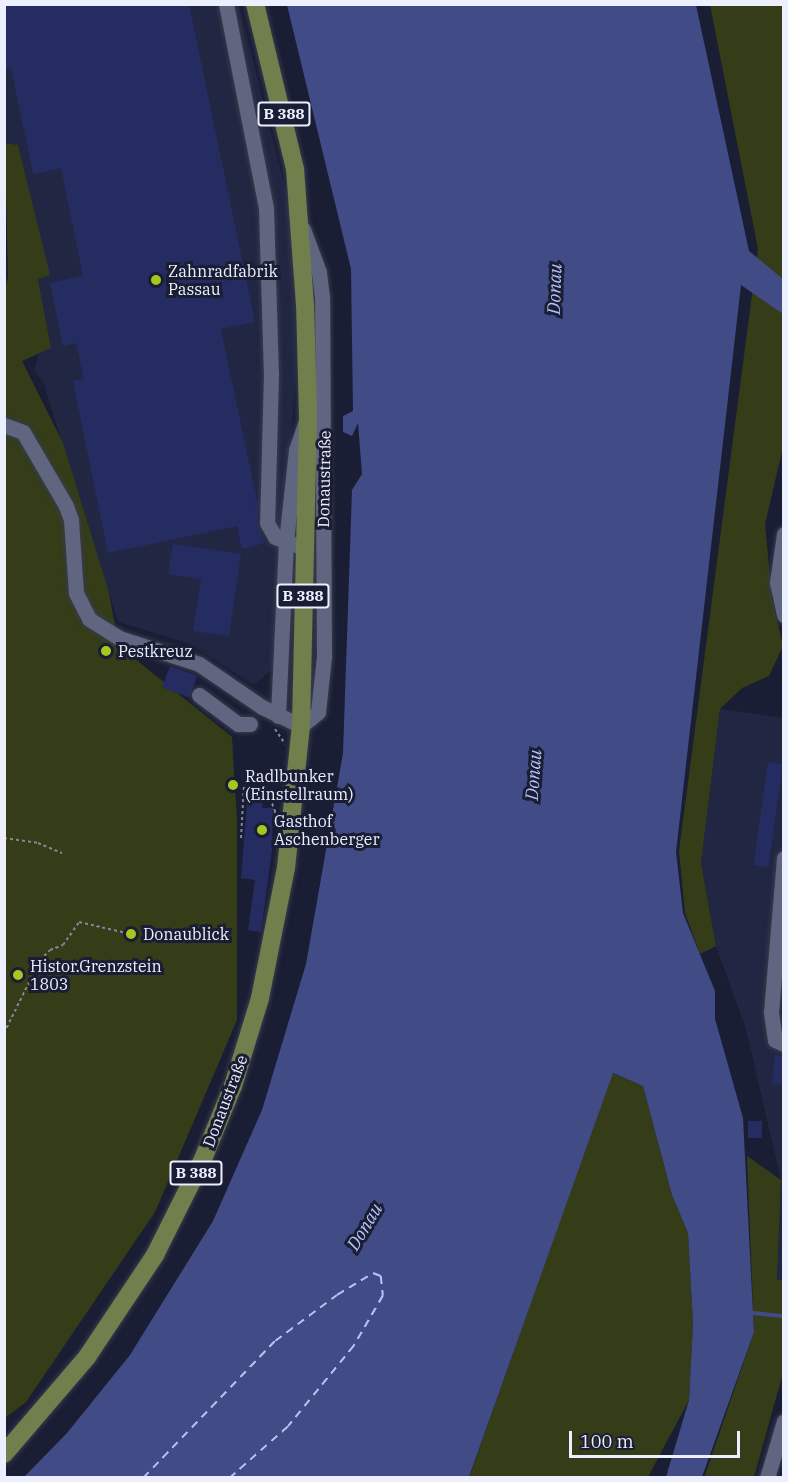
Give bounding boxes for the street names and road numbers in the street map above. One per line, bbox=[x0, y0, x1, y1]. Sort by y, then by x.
road number: B 388 bbox=[257, 102, 311, 126]
street label: Donaustraße bbox=[314, 430, 334, 528]
road number: B 388 bbox=[276, 584, 330, 608]
street label: Donaustraße bbox=[199, 1052, 251, 1150]
road number: B 388 bbox=[169, 1161, 223, 1185]

